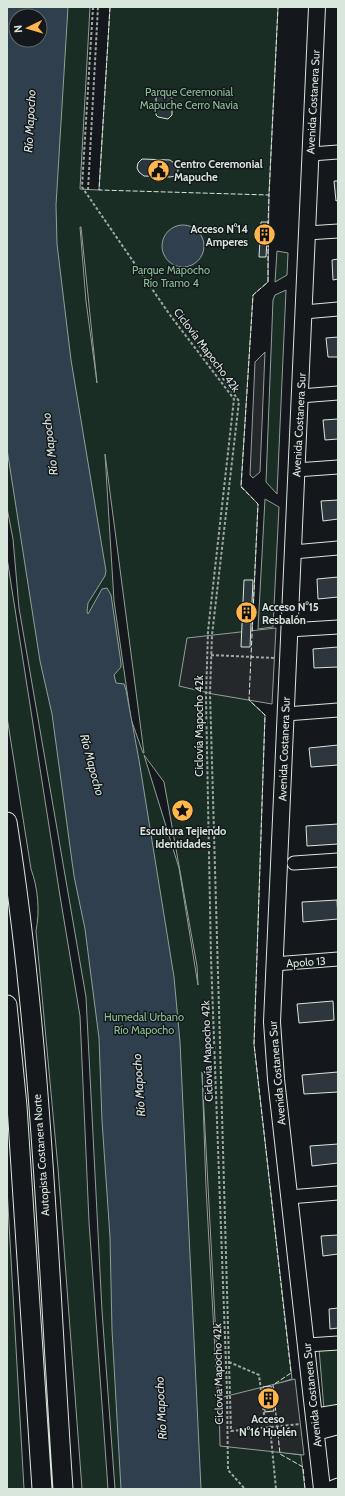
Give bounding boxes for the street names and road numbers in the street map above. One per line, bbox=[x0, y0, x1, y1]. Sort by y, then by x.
street label: Avenida Costanera Sur bbox=[303, 49, 323, 155]
street label: Ciclovía Mapocho 42k bbox=[171, 305, 243, 395]
street label: Avenida Costanera Sur bbox=[289, 372, 309, 478]
street label: Ciclovía Mapocho 42k bbox=[192, 675, 206, 777]
street label: Avenida Costanera Sur bbox=[275, 696, 293, 801]
street label: Apolo 13 bbox=[286, 954, 326, 970]
street label: Ciclovía Mapocho 42k bbox=[198, 1000, 216, 1102]
street label: Avenida Costanera Sur bbox=[265, 1020, 289, 1126]
street label: Autopista Costanera Norte bbox=[30, 1093, 52, 1216]
street label: Ciclovía Mapocho 42k bbox=[210, 1323, 226, 1425]
street label: Avenida Costanera Sur bbox=[300, 1342, 324, 1448]

